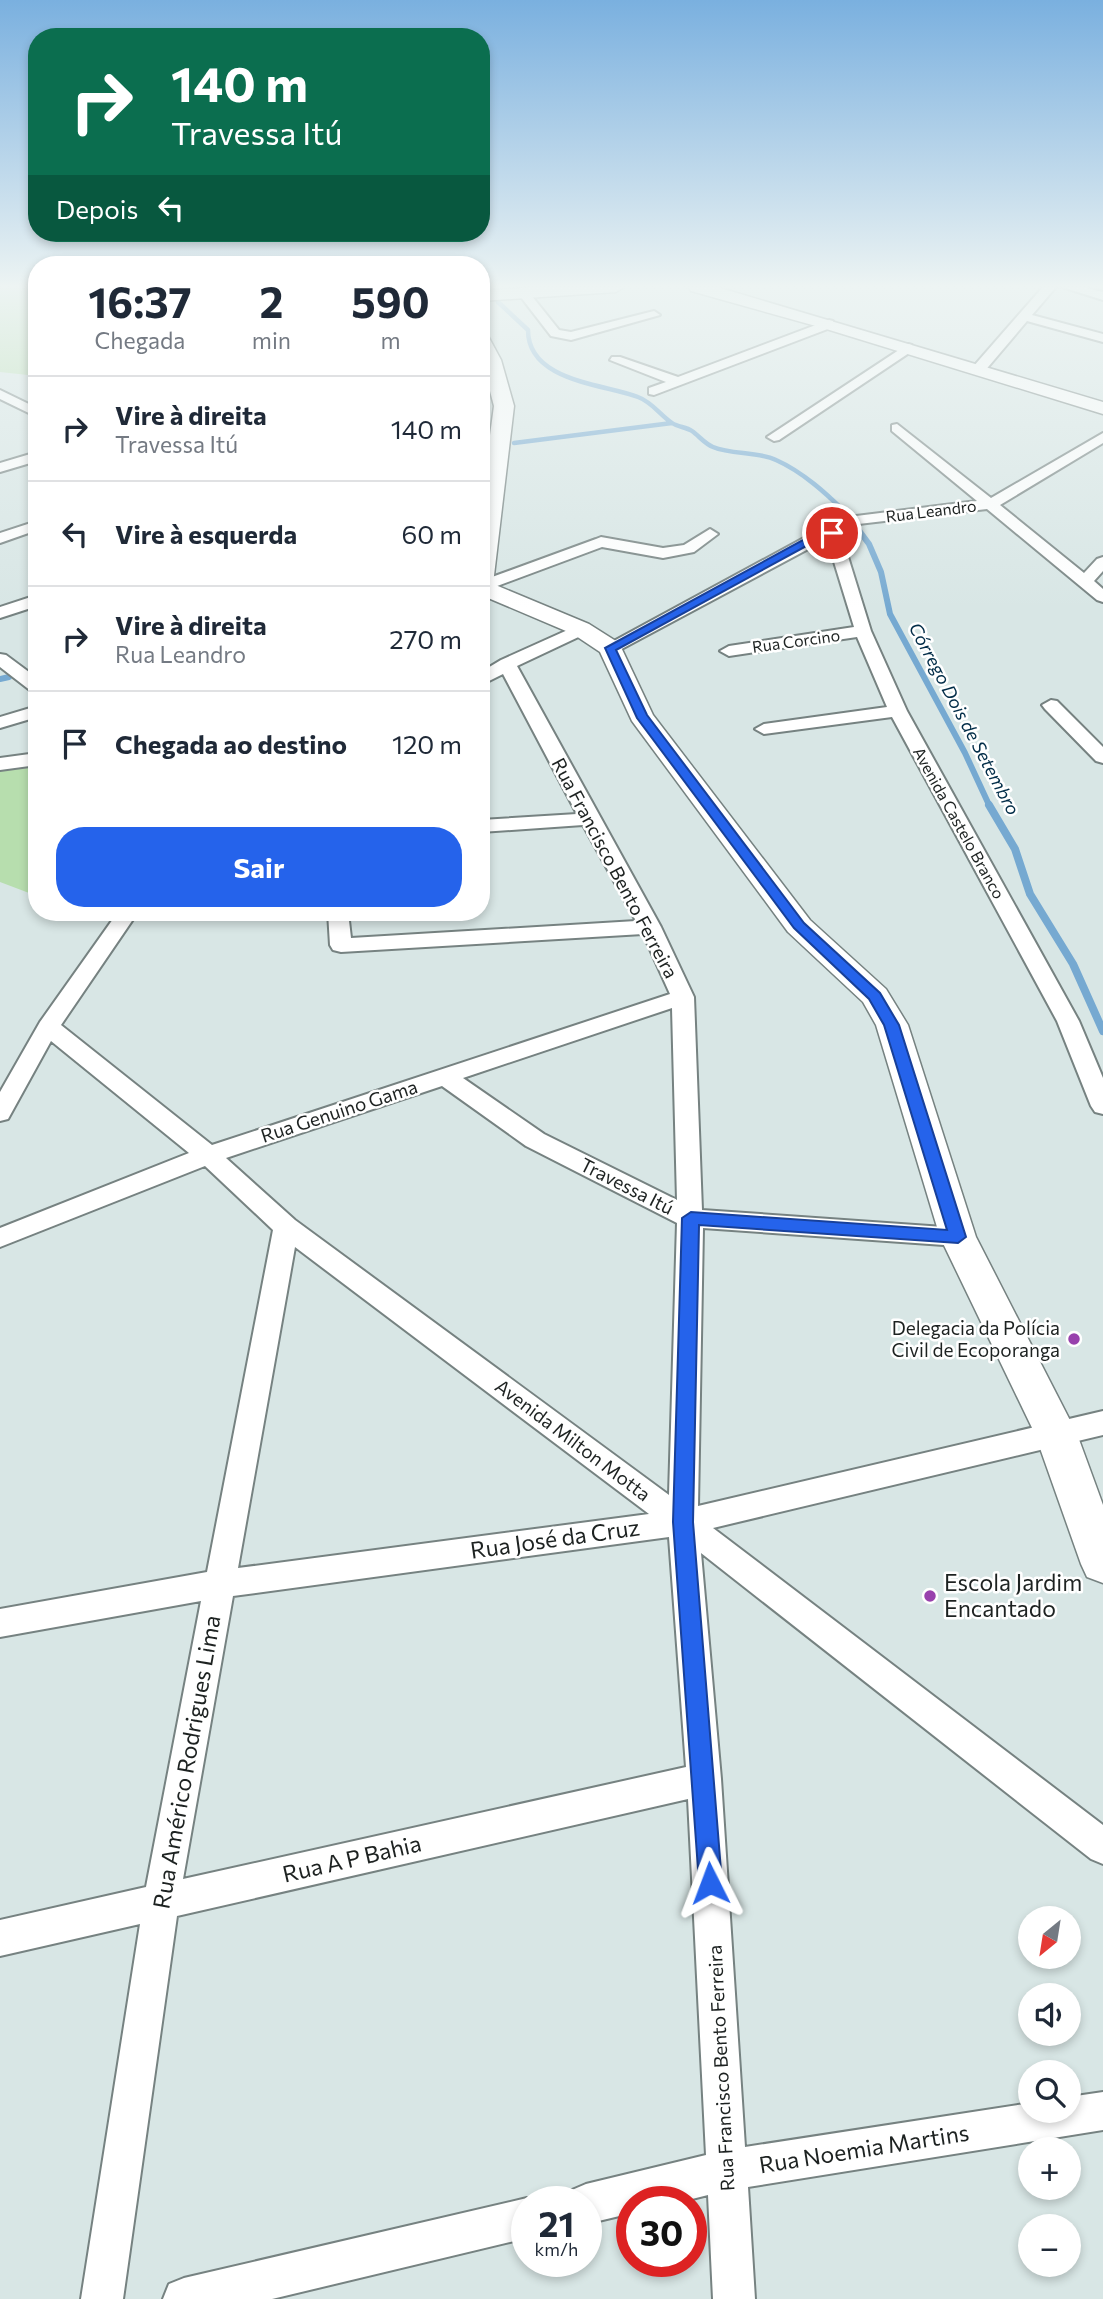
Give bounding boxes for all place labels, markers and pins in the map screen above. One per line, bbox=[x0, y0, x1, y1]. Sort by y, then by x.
pin bbox=[802, 503, 862, 563]
place label: Delegacia da Polícia Civil de Ecoporanga bbox=[891, 1316, 1060, 1361]
marker: Delegacia da Polícia Civil de Ecoporanga bbox=[1066, 1331, 1082, 1347]
place label: Escola Jardim Encantado bbox=[944, 1568, 1082, 1622]
marker: Escola Jardim Encantado bbox=[922, 1588, 938, 1604]

